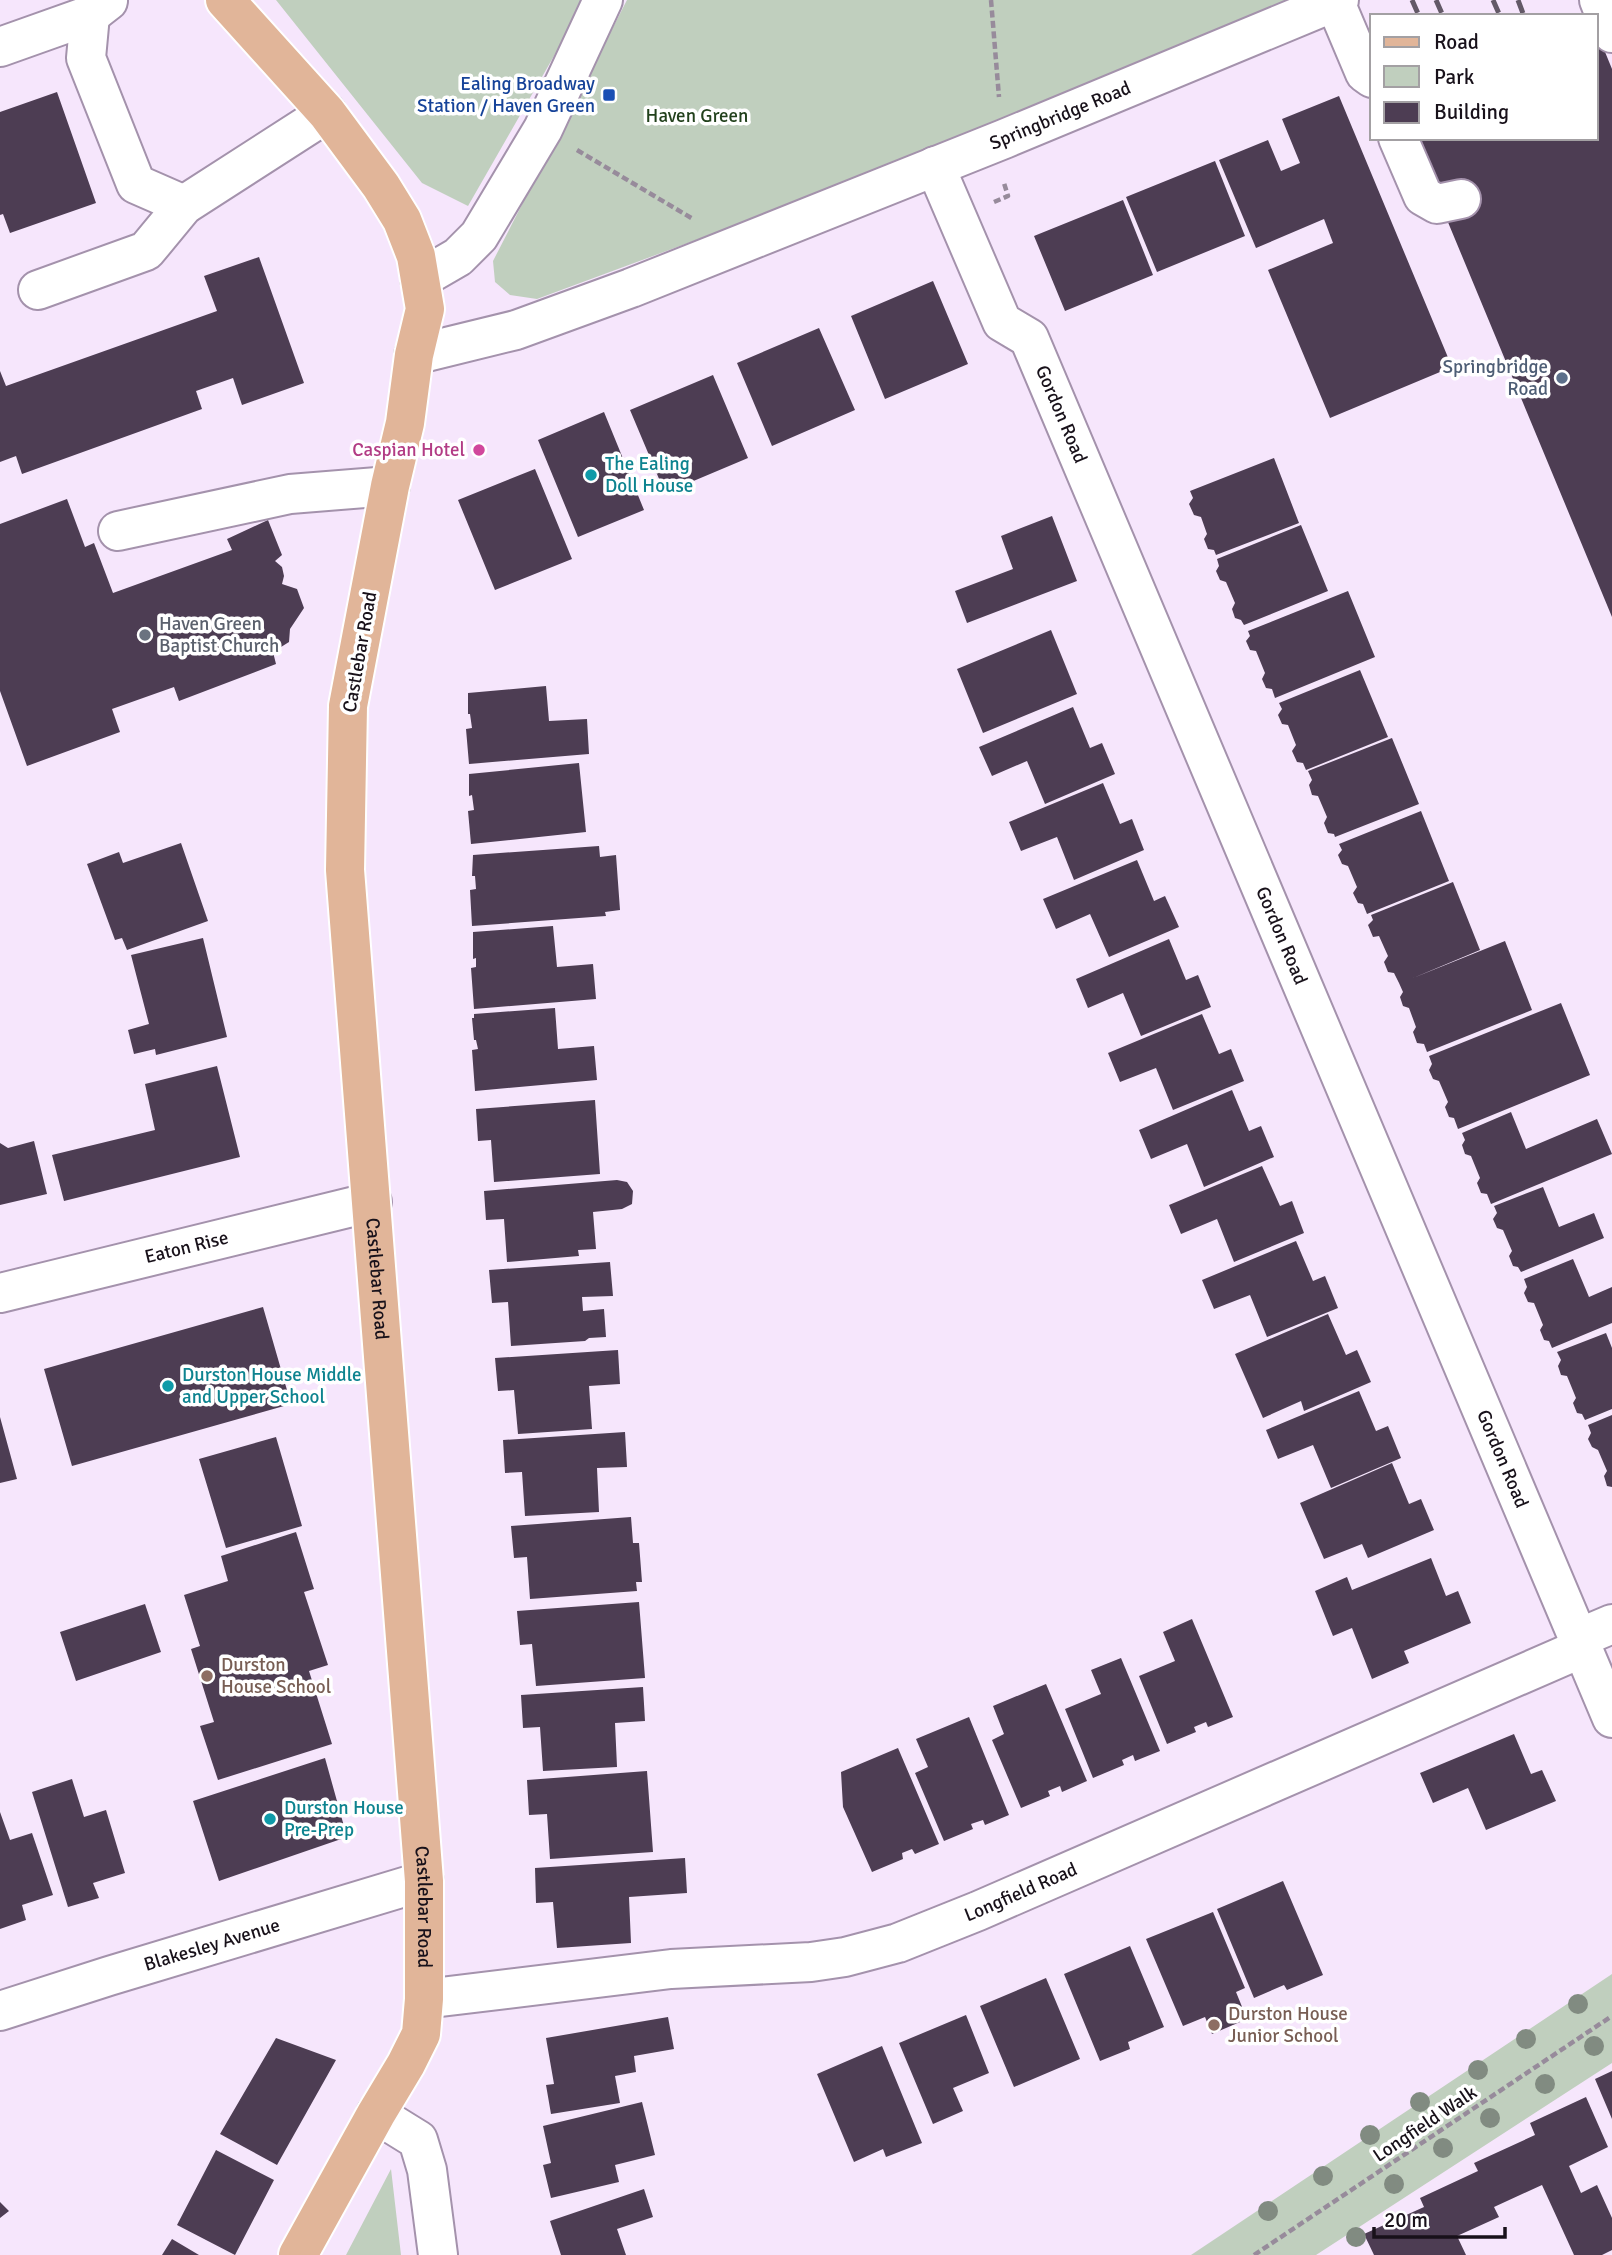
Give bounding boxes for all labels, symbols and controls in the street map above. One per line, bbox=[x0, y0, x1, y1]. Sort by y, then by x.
legend bbox=[1370, 14, 1598, 140]
text: Road bbox=[1434, 29, 1479, 55]
text: Park bbox=[1434, 64, 1475, 90]
place label: Ealing Broadway Station / Haven Green bbox=[417, 72, 595, 118]
street label: Springbridge Road bbox=[986, 76, 1134, 155]
marker: Ealing Broadway Station / Haven Green bbox=[601, 87, 617, 103]
text: Building bbox=[1434, 99, 1509, 125]
park label: Haven Green bbox=[646, 104, 748, 128]
place label: Springbridge Road bbox=[1442, 355, 1548, 401]
street label: Gordon Road bbox=[1030, 362, 1093, 467]
marker: Springbridge Road bbox=[1554, 370, 1570, 386]
place label: Caspian Hotel bbox=[352, 438, 465, 462]
marker: Caspian Hotel bbox=[471, 442, 487, 458]
place label: The Ealing Doll House bbox=[605, 452, 693, 498]
marker: The Ealing Doll House bbox=[583, 467, 599, 483]
street label: Castlebar Road bbox=[338, 590, 382, 714]
place label: Haven Green Baptist Church bbox=[159, 612, 279, 658]
marker: Haven Green Baptist Church bbox=[137, 627, 153, 643]
street label: Gordon Road bbox=[1250, 883, 1313, 988]
street label: Castlebar Road bbox=[360, 1217, 394, 1341]
street label: Eaton Rise bbox=[142, 1226, 231, 1269]
place label: Durston House Middle and Upper School bbox=[182, 1363, 362, 1409]
marker: Durston House Middle and Upper School bbox=[160, 1378, 176, 1394]
street label: Gordon Road bbox=[1471, 1406, 1534, 1512]
place label: Durston House School bbox=[221, 1653, 331, 1699]
marker: Durston House School bbox=[199, 1668, 215, 1684]
place label: Durston House Pre-Prep bbox=[284, 1796, 404, 1842]
marker: Durston House Pre-Prep bbox=[262, 1811, 278, 1827]
street label: Castlebar Road bbox=[409, 1845, 436, 1968]
street label: Longfield Road bbox=[961, 1857, 1081, 1927]
street label: Blakesley Avenue bbox=[141, 1913, 283, 1977]
place label: Durston House Junior School bbox=[1228, 2002, 1348, 2048]
marker: Durston House Junior School bbox=[1206, 2017, 1222, 2033]
street label: Longfield Walk bbox=[1368, 2080, 1482, 2168]
scale bar bbox=[1374, 2196, 1505, 2240]
text: 20 m bbox=[1384, 2207, 1428, 2233]

